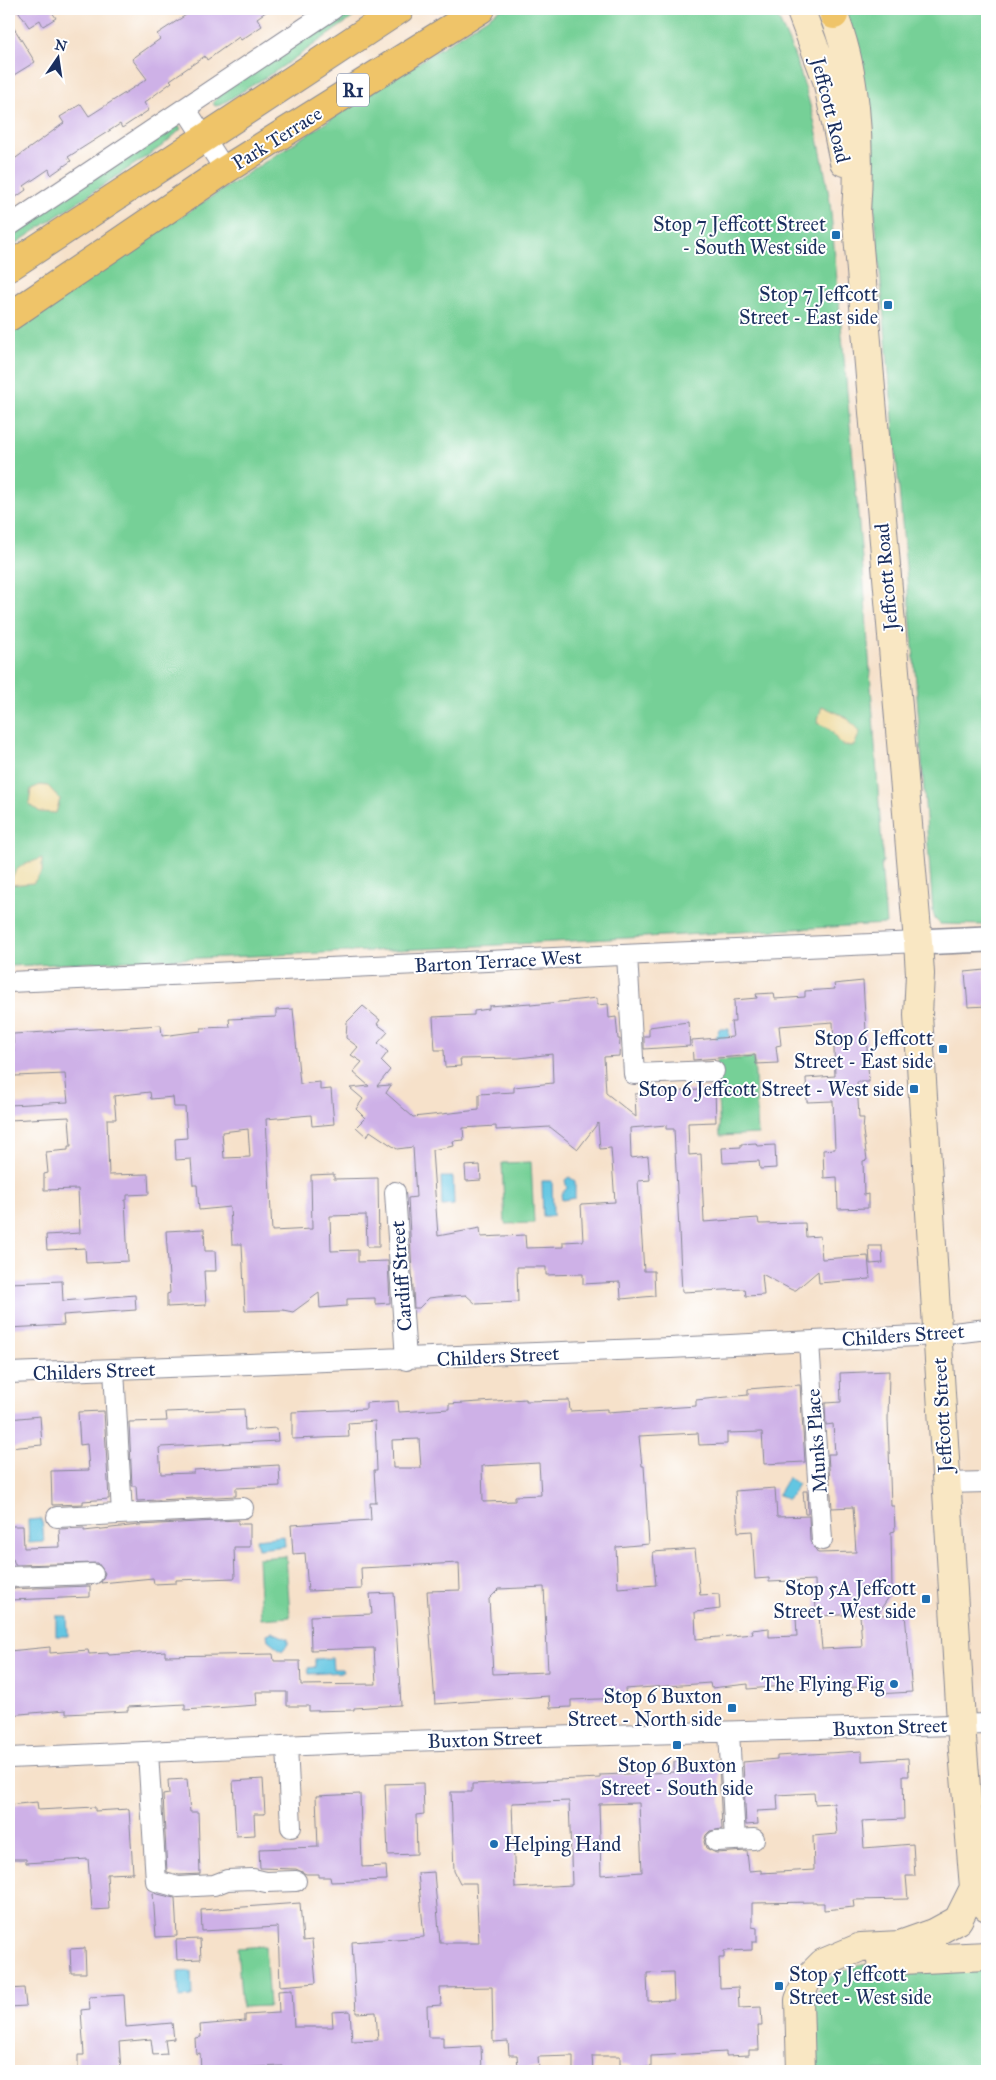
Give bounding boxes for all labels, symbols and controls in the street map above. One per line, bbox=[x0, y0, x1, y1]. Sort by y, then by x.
north arrow bbox=[32, 32, 82, 82]
text: N bbox=[53, 36, 69, 55]
street label: Jeffcott Road bbox=[805, 53, 856, 165]
road number: R1 bbox=[337, 74, 369, 106]
street label: Park Terrace bbox=[228, 101, 326, 175]
place label: Stop 7 Jeffcott Street - South West side bbox=[653, 212, 826, 259]
marker: Stop 7 Jeffcott Street - South West side bbox=[830, 229, 842, 241]
place label: Stop 7 Jeffcott Street - East side bbox=[739, 282, 878, 329]
marker: Stop 7 Jeffcott Street - East side bbox=[882, 299, 894, 311]
street label: Jeffcott Road bbox=[869, 522, 904, 634]
street label: Barton Terrace West bbox=[414, 945, 582, 977]
place label: Stop 6 Jeffcott Street - East side bbox=[794, 1026, 933, 1073]
marker: Stop 6 Jeffcott Street - East side bbox=[937, 1043, 949, 1055]
place label: Stop 6 Jeffcott Street - West side bbox=[638, 1077, 904, 1102]
marker: Stop 6 Jeffcott Street - West side bbox=[908, 1083, 920, 1095]
street label: Cardiff Street bbox=[385, 1220, 417, 1332]
street label: Childers Street bbox=[841, 1319, 965, 1351]
street label: Childers Street bbox=[436, 1341, 560, 1371]
street label: Childers Street bbox=[32, 1357, 156, 1385]
street label: Jeffcott Street bbox=[927, 1357, 958, 1475]
street label: Munks Place bbox=[800, 1388, 832, 1494]
place label: Stop 5A Jeffcott Street - West side bbox=[773, 1576, 916, 1623]
marker: Stop 5A Jeffcott Street - West side bbox=[920, 1593, 932, 1605]
place label: The Flying Fig bbox=[761, 1672, 885, 1697]
marker: The Flying Fig bbox=[888, 1678, 900, 1690]
place label: Stop 6 Buxton Street - North side bbox=[568, 1684, 722, 1731]
marker: Stop 6 Buxton Street - North side bbox=[726, 1702, 738, 1714]
street label: Buxton Street bbox=[832, 1713, 948, 1741]
street label: Buxton Street bbox=[427, 1725, 543, 1753]
marker: Stop 6 Buxton Street - South side bbox=[671, 1739, 683, 1751]
place label: Stop 6 Buxton Street - South side bbox=[601, 1753, 753, 1800]
place label: Helping Hand bbox=[504, 1832, 621, 1857]
marker: Helping Hand bbox=[488, 1838, 500, 1850]
place label: Stop 5 Jeffcott Street - West side bbox=[789, 1962, 932, 2009]
marker: Stop 5 Jeffcott Street - West side bbox=[773, 1980, 785, 1992]

